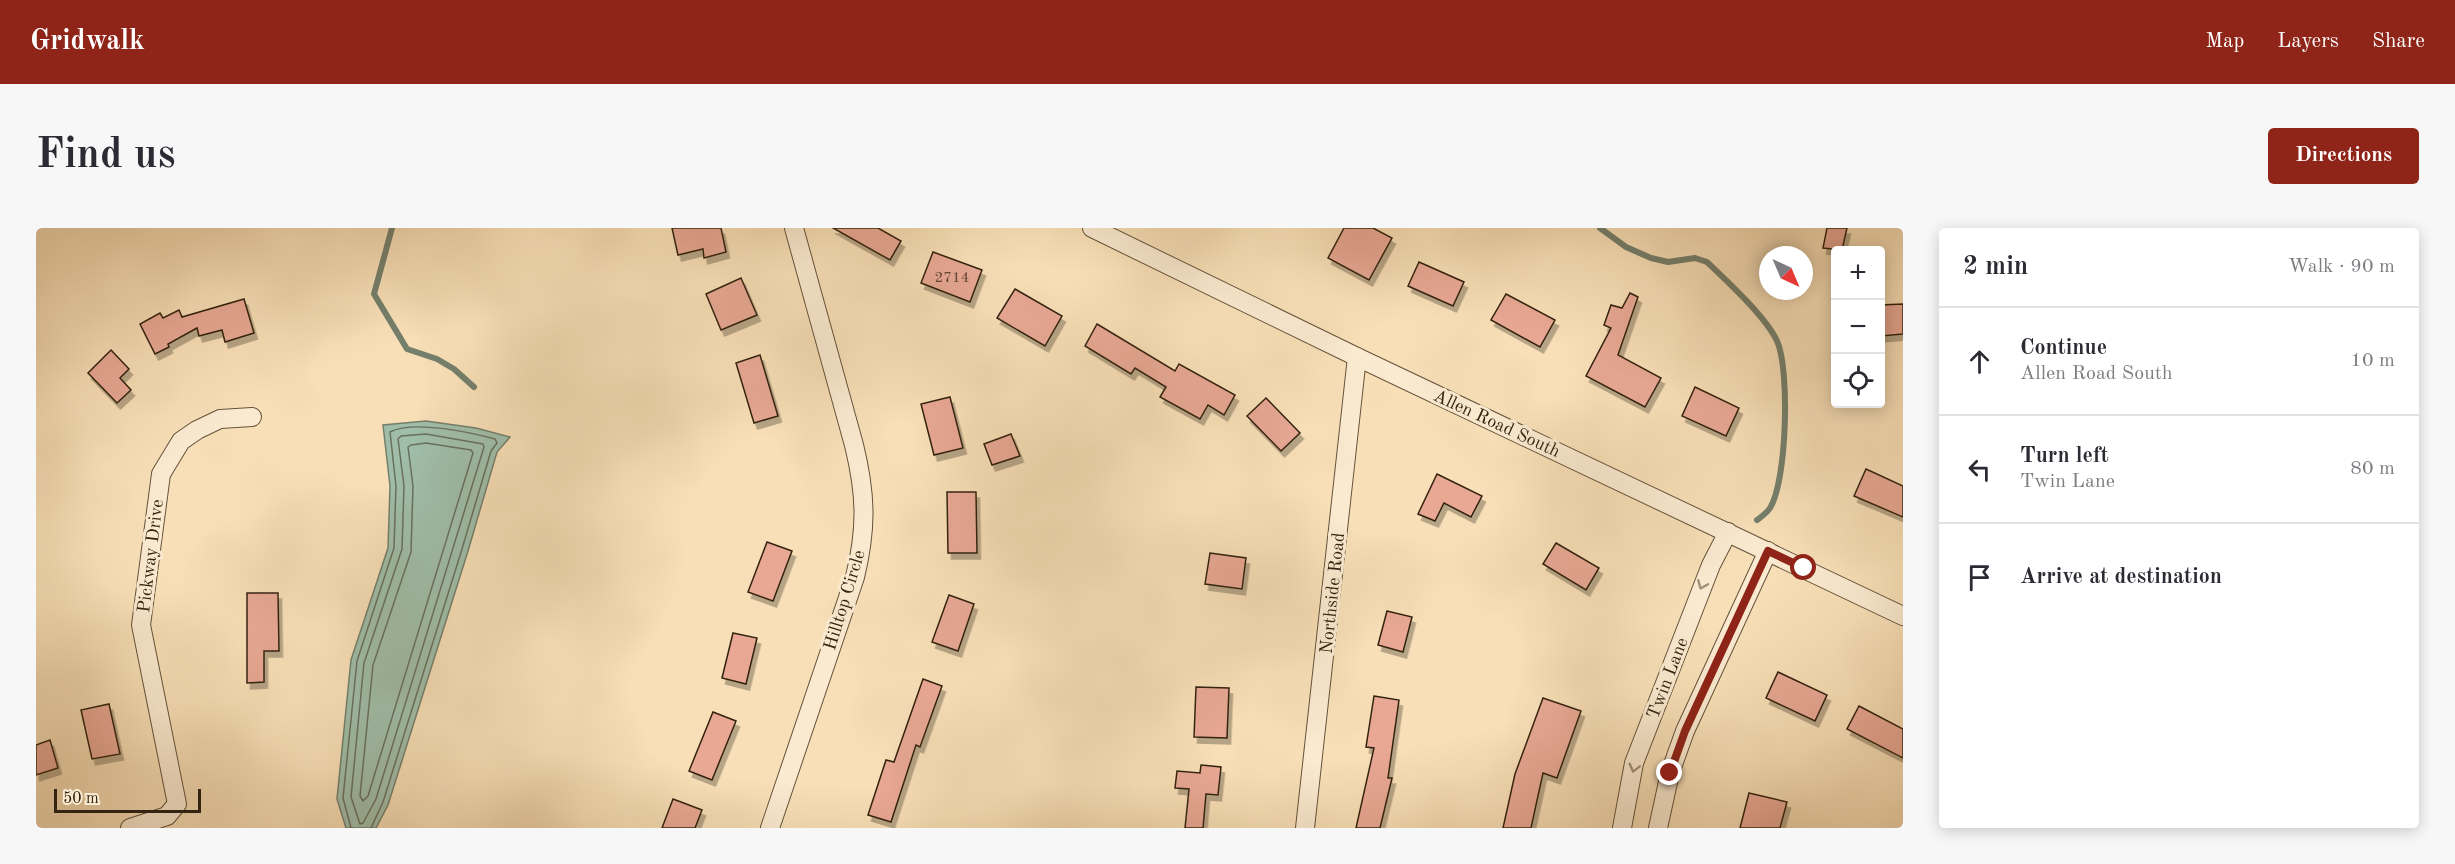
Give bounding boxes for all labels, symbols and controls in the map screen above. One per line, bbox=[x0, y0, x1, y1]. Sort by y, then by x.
text: Gridwalk bbox=[30, 28, 145, 56]
text: Map bbox=[2205, 31, 2244, 52]
text: Layers bbox=[2277, 31, 2339, 52]
text: Share bbox=[2372, 31, 2425, 52]
button: Directions bbox=[2268, 128, 2419, 184]
text: Find us bbox=[36, 135, 175, 177]
north arrow bbox=[1759, 246, 1813, 300]
map controls bbox=[1831, 246, 1885, 408]
button: + bbox=[1831, 246, 1885, 300]
text: 2 min bbox=[1963, 254, 2028, 280]
text: Walk · 90 m bbox=[2288, 257, 2395, 277]
house number: 2714 bbox=[935, 271, 969, 286]
button: − bbox=[1831, 300, 1885, 354]
text: Continue bbox=[2020, 337, 2107, 359]
icon: ahead bbox=[1963, 345, 1996, 378]
text: 10 m bbox=[2350, 351, 2395, 371]
button: locate bbox=[1831, 354, 1885, 408]
text: Allen Road South bbox=[2020, 364, 2173, 384]
street label: Allen Road South bbox=[1430, 387, 1563, 461]
text: Turn left bbox=[2020, 445, 2109, 467]
icon: left bbox=[1963, 453, 1996, 486]
text: 80 m bbox=[2350, 459, 2395, 479]
text: Twin Lane bbox=[2020, 472, 2115, 492]
street label: Pickway Drive bbox=[135, 498, 167, 614]
street label: Northside Road bbox=[1318, 532, 1348, 655]
street label: Hilltop Circle bbox=[821, 548, 869, 652]
route start bbox=[1790, 554, 1816, 580]
icon: arrive bbox=[1963, 561, 1996, 594]
text: Arrive at destination bbox=[2020, 566, 2222, 588]
one-way arrow bbox=[1697, 579, 1710, 590]
street label: Twin Lane bbox=[1644, 635, 1692, 721]
route end bbox=[1656, 759, 1682, 785]
one-way arrow bbox=[1629, 762, 1642, 772]
scale bar bbox=[54, 786, 201, 814]
text: 50 m bbox=[63, 791, 99, 807]

